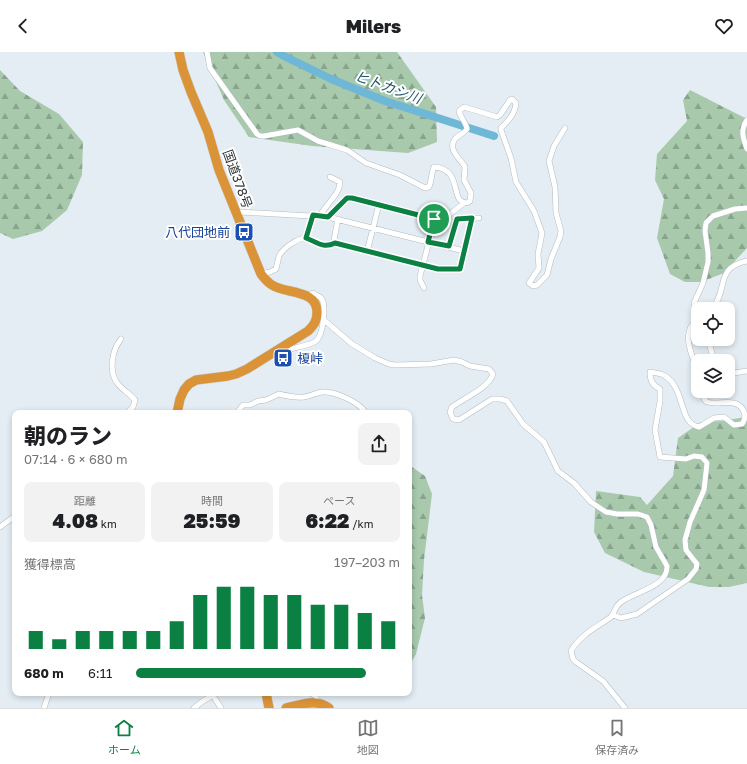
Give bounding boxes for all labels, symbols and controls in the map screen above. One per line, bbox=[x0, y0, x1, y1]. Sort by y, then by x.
icon: back bbox=[12, 15, 34, 37]
text: Milers bbox=[346, 15, 401, 37]
icon: heart bbox=[713, 15, 735, 37]
water label: ヒトカシ川 bbox=[352, 67, 426, 107]
street label: 国道378号 bbox=[220, 147, 256, 211]
pin bbox=[417, 202, 451, 236]
icon: arrive bbox=[423, 208, 445, 230]
bus stop icon: 八代団地前 bbox=[233, 221, 255, 243]
place label: 八代団地前 bbox=[165, 224, 230, 240]
map controls bbox=[691, 302, 735, 398]
button: locate bbox=[691, 302, 735, 346]
bus stop icon: 榎峠 bbox=[272, 347, 294, 369]
place label: 榎峠 bbox=[297, 350, 323, 366]
button: layers bbox=[691, 354, 735, 398]
text: 朝のラン bbox=[24, 422, 112, 449]
button: share bbox=[358, 423, 400, 465]
text: 07:14 · 6 × 680 m bbox=[24, 451, 128, 467]
text: 距離 bbox=[74, 494, 96, 507]
text: 時間 bbox=[201, 494, 223, 507]
text: ペース bbox=[323, 494, 356, 507]
text: 4.08 bbox=[53, 508, 98, 532]
text: 25:59 bbox=[183, 508, 241, 532]
text: 6:22 bbox=[305, 508, 350, 532]
text: km bbox=[98, 517, 117, 530]
text: /km bbox=[350, 517, 374, 530]
text: 197–203 m bbox=[334, 554, 400, 570]
text: 獲得標高 bbox=[24, 556, 76, 572]
text: 680 m bbox=[24, 665, 64, 681]
text: 6:11 bbox=[88, 665, 112, 681]
tab: ホーム bbox=[108, 717, 141, 757]
tab: 地図 bbox=[357, 717, 379, 757]
tab: 保存済み bbox=[595, 717, 639, 757]

